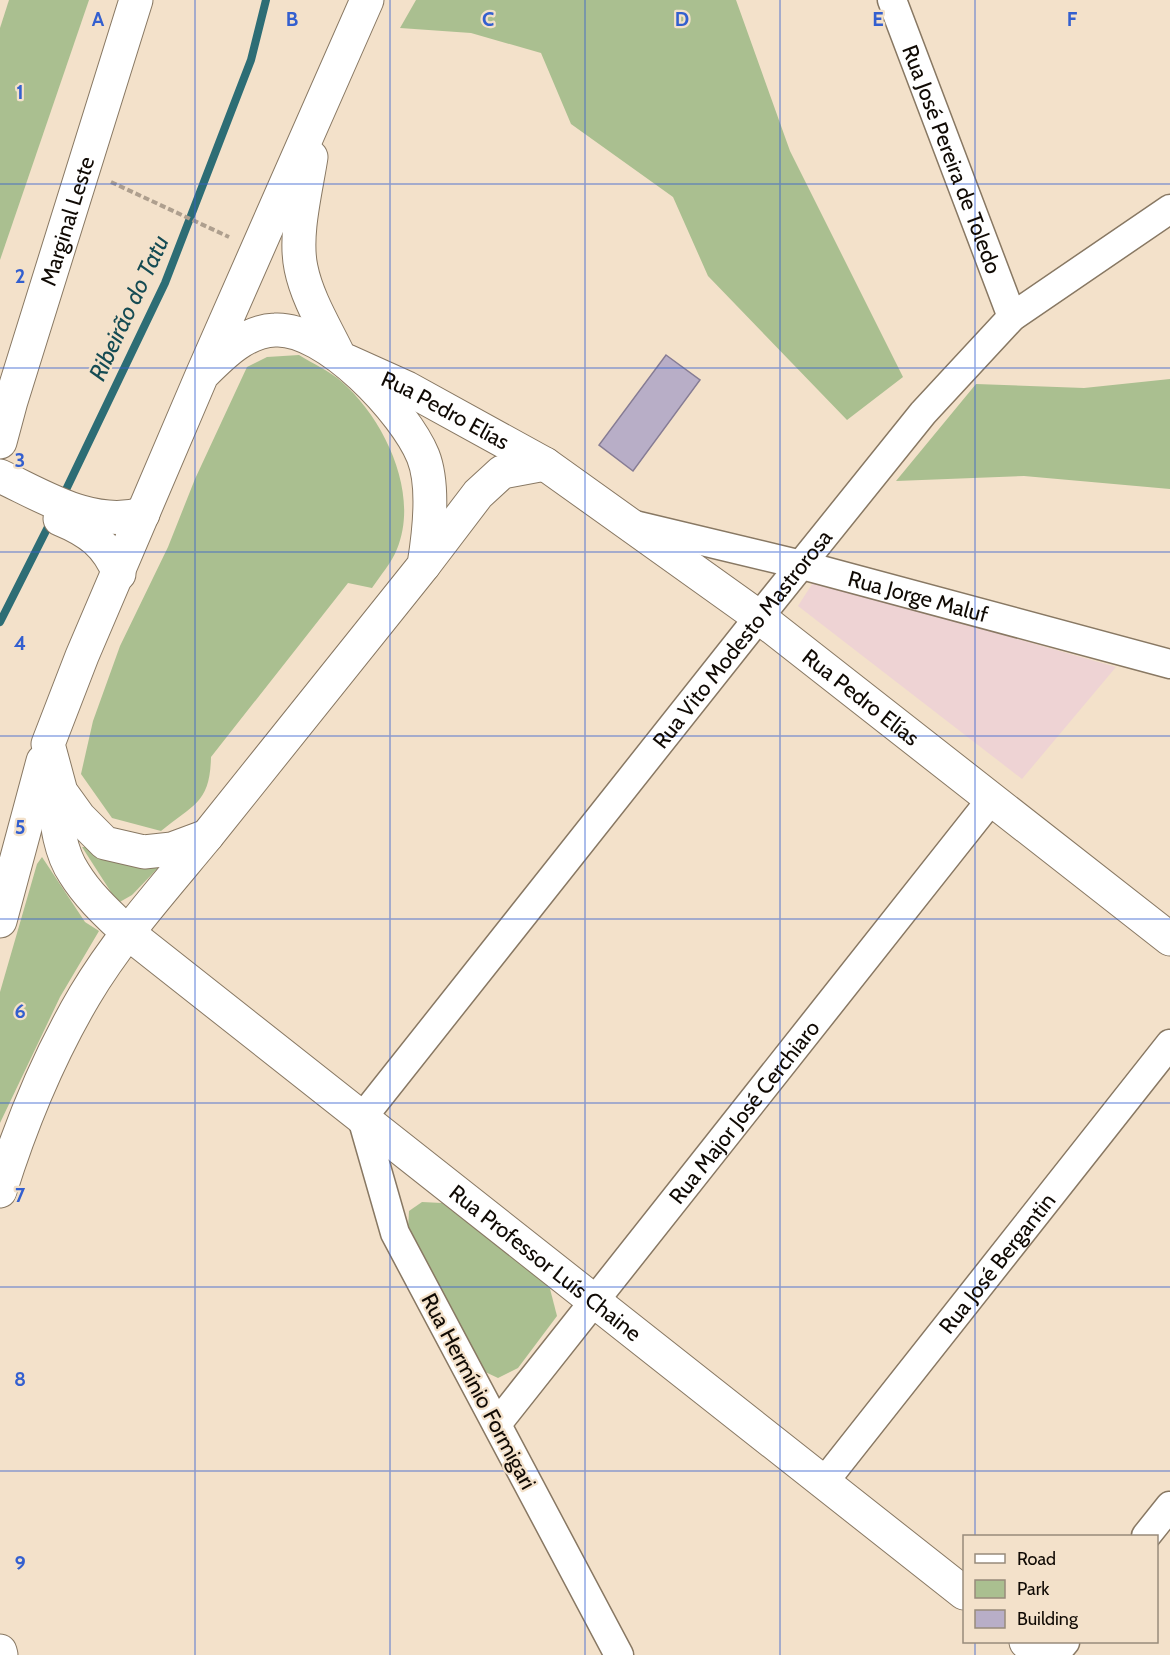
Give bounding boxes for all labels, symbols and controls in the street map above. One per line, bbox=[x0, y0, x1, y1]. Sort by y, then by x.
text: A bbox=[92, 7, 105, 31]
text: B bbox=[286, 7, 298, 31]
text: C bbox=[482, 7, 494, 31]
text: D bbox=[675, 7, 689, 31]
text: E bbox=[872, 7, 884, 31]
text: F bbox=[1067, 7, 1078, 31]
street label: Rua José Pereira de Toledo bbox=[896, 41, 1007, 277]
text: 1 bbox=[16, 80, 24, 104]
street label: Marginal Leste bbox=[35, 153, 100, 289]
water label: Ribeirão do Tatu bbox=[82, 231, 175, 385]
text: 2 bbox=[15, 264, 25, 288]
street label: Rua Pedro Elías bbox=[377, 365, 514, 456]
text: 3 bbox=[15, 448, 25, 472]
street label: Rua Vito Modesto Mastrorosa bbox=[647, 524, 838, 754]
street label: Rua Jorge Maluf bbox=[845, 565, 991, 628]
text: 4 bbox=[14, 631, 26, 655]
street label: Rua Pedro Elías bbox=[797, 643, 925, 752]
text: 5 bbox=[15, 815, 25, 839]
text: 6 bbox=[14, 999, 26, 1023]
street label: Rua Major José Cerchiaro bbox=[663, 1015, 825, 1210]
street label: Rua Professor Luís Chaine bbox=[444, 1179, 647, 1347]
text: 7 bbox=[15, 1183, 26, 1207]
street label: Rua José Bergantin bbox=[933, 1187, 1061, 1339]
street label: Rua Hermínio Formigari bbox=[415, 1289, 542, 1494]
text: 8 bbox=[14, 1367, 26, 1391]
legend bbox=[963, 1535, 1158, 1643]
text: Road bbox=[1017, 1548, 1056, 1570]
text: 9 bbox=[14, 1551, 26, 1575]
text: Park bbox=[1017, 1578, 1050, 1600]
text: Building bbox=[1017, 1608, 1079, 1630]

